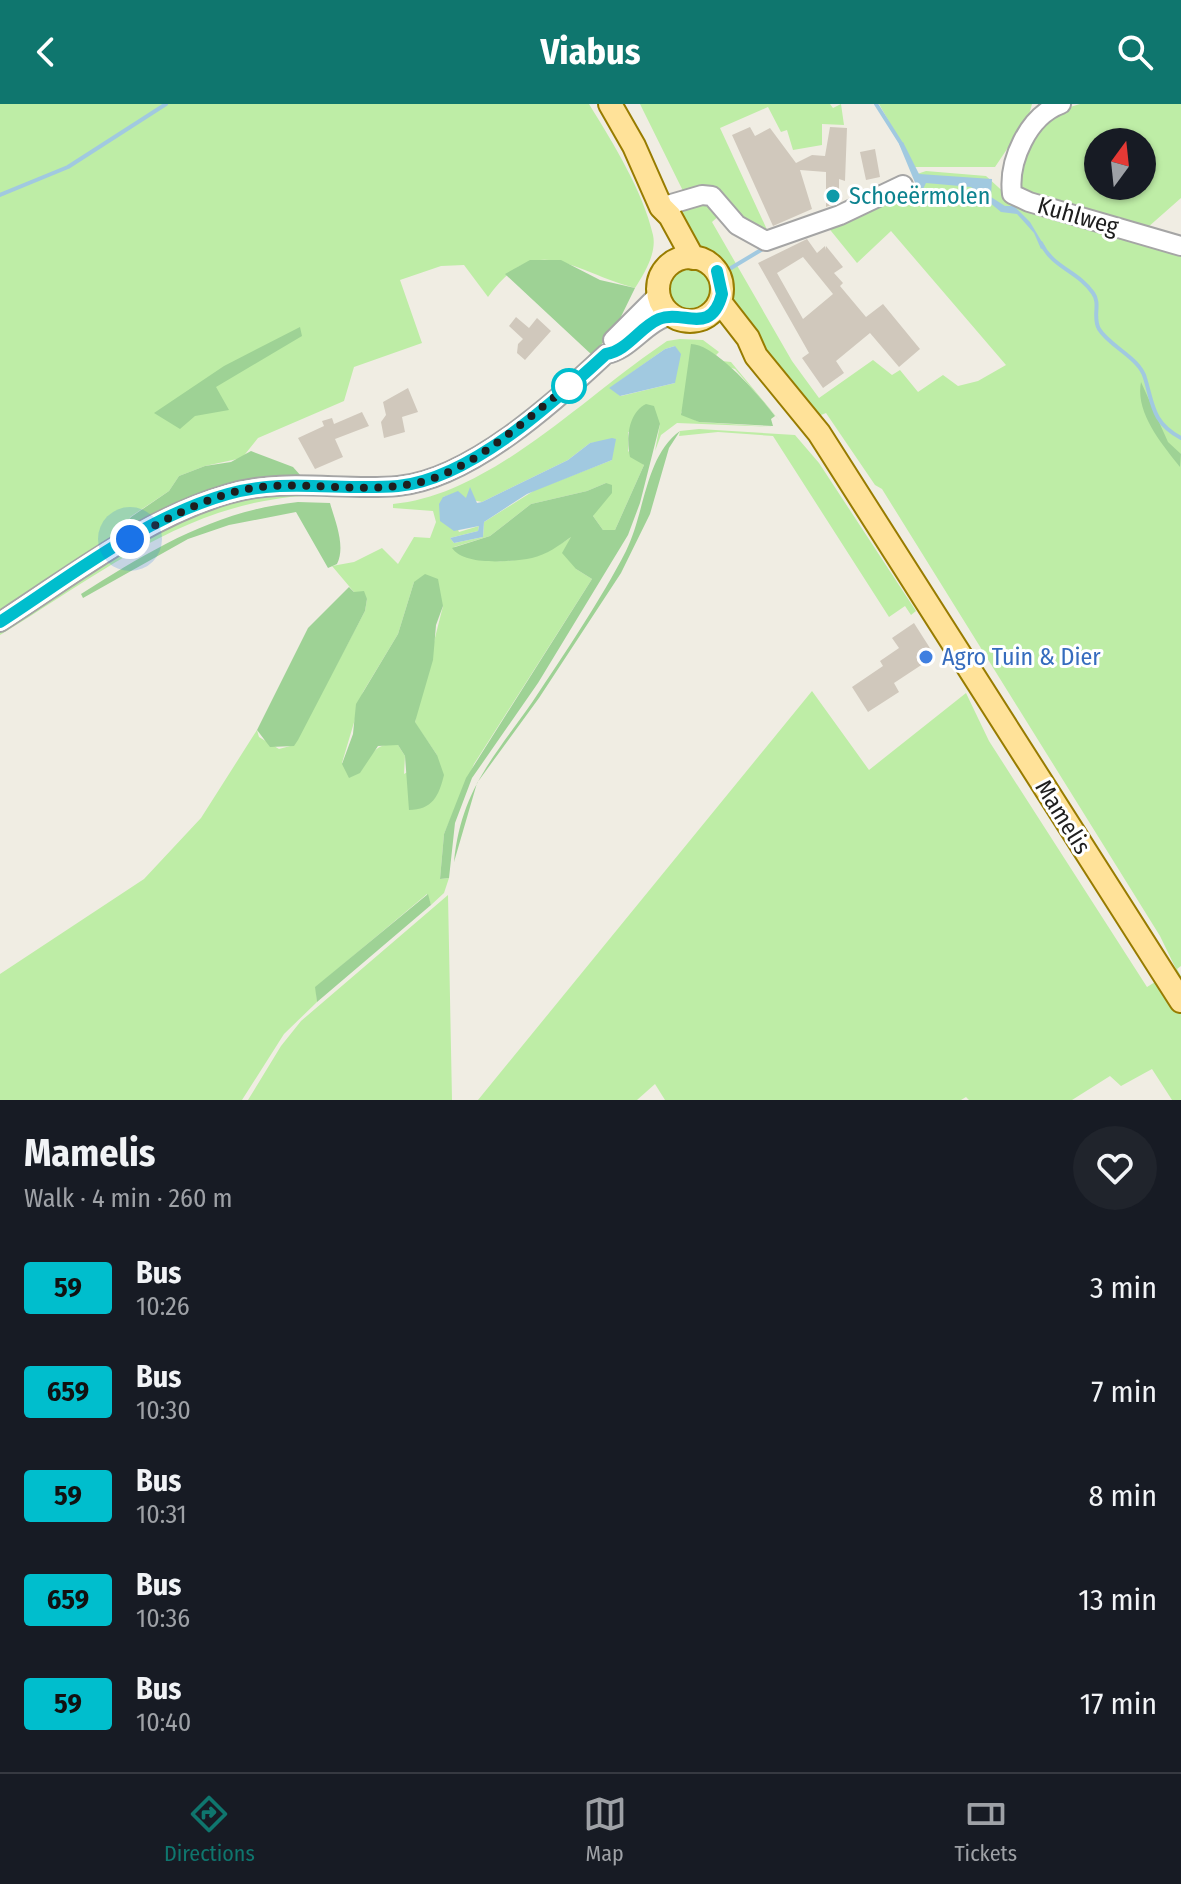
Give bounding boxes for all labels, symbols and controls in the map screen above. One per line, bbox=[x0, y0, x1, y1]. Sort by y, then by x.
icon: back bbox=[24, 30, 68, 74]
text: Viabus bbox=[540, 30, 641, 74]
icon: search bbox=[1113, 30, 1157, 74]
north arrow bbox=[1084, 128, 1156, 200]
map controls bbox=[1084, 128, 1156, 200]
place label: Schoeërmolen bbox=[849, 182, 990, 210]
marker: Schoeërmolen bbox=[824, 187, 842, 205]
street label: Kuhlweg bbox=[1034, 191, 1122, 241]
unlabelled marker bbox=[552, 369, 586, 403]
your location bbox=[110, 519, 150, 559]
place label: Agro Tuin & Dier bbox=[942, 643, 1101, 671]
marker: Agro Tuin & Dier bbox=[917, 648, 935, 666]
street label: Mamelis bbox=[1029, 775, 1097, 859]
button: heart bbox=[1073, 1126, 1157, 1210]
text: Mamelis bbox=[24, 1130, 155, 1176]
text: Walk · 4 min · 260 m bbox=[24, 1183, 233, 1214]
text: Bus bbox=[136, 1255, 181, 1291]
text: 3 min bbox=[1090, 1270, 1157, 1306]
text: 59 bbox=[54, 1271, 82, 1304]
text: 10:26 bbox=[136, 1291, 190, 1322]
text: Bus bbox=[136, 1359, 181, 1395]
text: 7 min bbox=[1091, 1374, 1157, 1410]
text: 659 bbox=[47, 1375, 89, 1408]
text: 10:30 bbox=[136, 1395, 191, 1426]
text: Bus bbox=[136, 1463, 181, 1499]
text: 8 min bbox=[1089, 1478, 1157, 1514]
text: 59 bbox=[54, 1479, 82, 1512]
text: 10:31 bbox=[136, 1499, 187, 1530]
text: Bus bbox=[136, 1567, 181, 1603]
text: 13 min bbox=[1078, 1582, 1157, 1618]
text: 659 bbox=[47, 1583, 89, 1616]
text: 10:36 bbox=[136, 1603, 190, 1634]
text: Bus bbox=[136, 1671, 181, 1707]
text: 17 min bbox=[1080, 1686, 1157, 1722]
text: 59 bbox=[54, 1687, 82, 1720]
text: 10:40 bbox=[136, 1707, 191, 1738]
tab: Directions bbox=[164, 1792, 255, 1867]
tab: Map bbox=[583, 1792, 627, 1867]
tab: Tickets bbox=[954, 1792, 1017, 1867]

